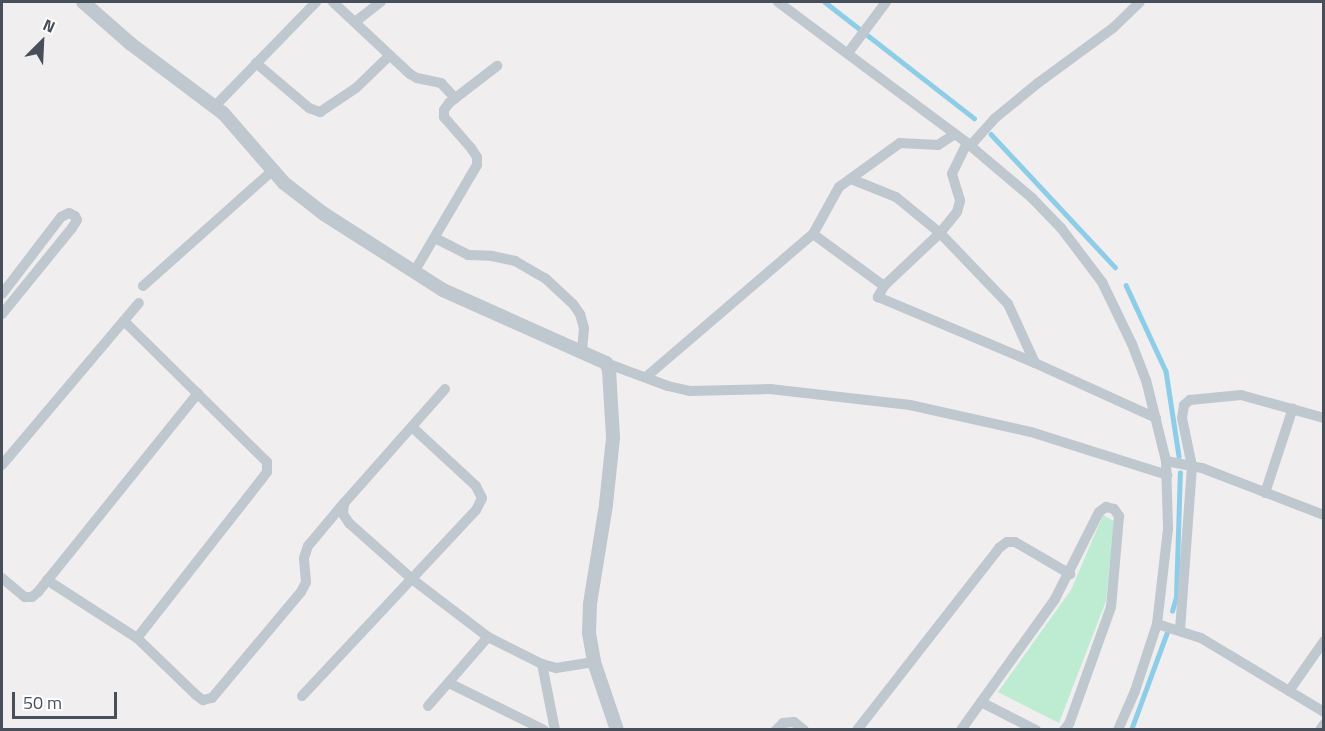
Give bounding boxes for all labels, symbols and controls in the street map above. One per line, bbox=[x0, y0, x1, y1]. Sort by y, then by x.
north arrow bbox=[12, 12, 72, 72]
text: N bbox=[39, 12, 59, 39]
scale bar bbox=[15, 680, 120, 718]
text: 50 m bbox=[23, 689, 62, 716]

